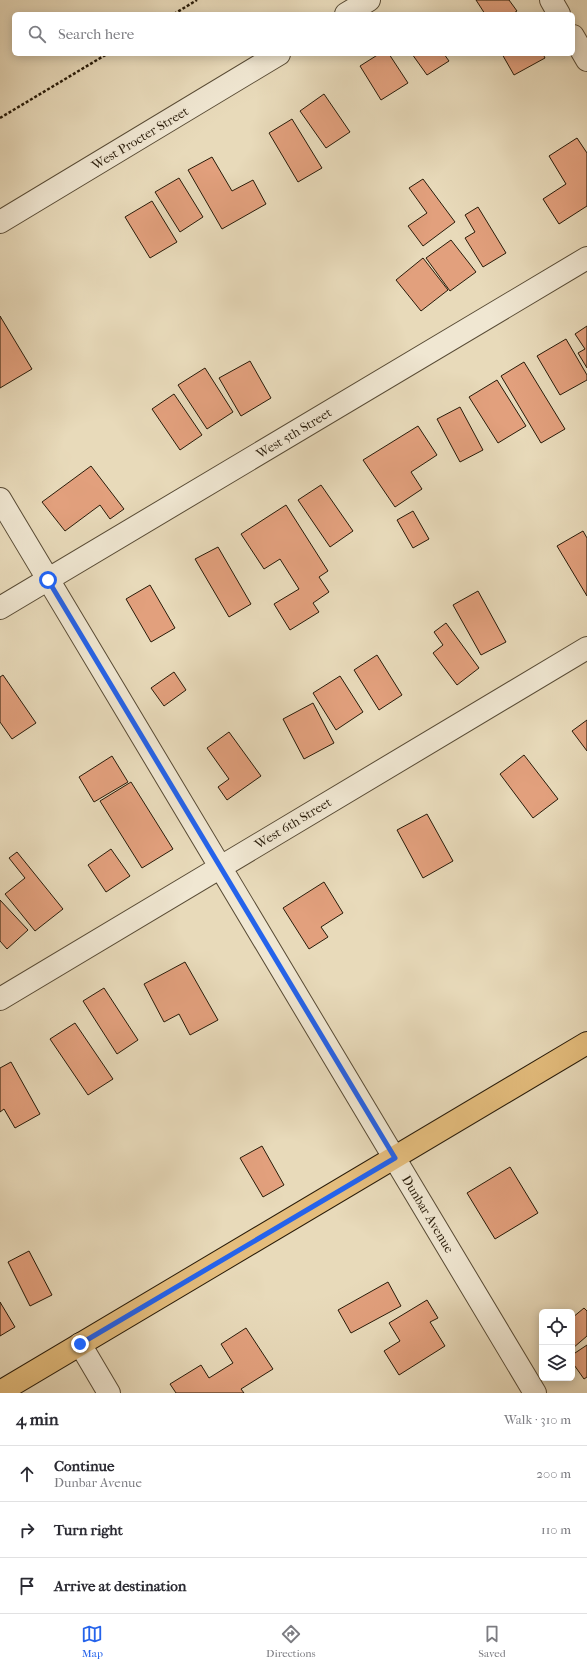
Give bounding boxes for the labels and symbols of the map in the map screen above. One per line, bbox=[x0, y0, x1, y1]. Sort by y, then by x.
street label: West Procter Street bbox=[88, 103, 191, 173]
street label: West 5th Street bbox=[253, 404, 335, 462]
route start bbox=[39, 571, 57, 589]
street label: West 6th Street bbox=[251, 794, 334, 852]
street label: Dunbar Avenue bbox=[399, 1172, 457, 1256]
route end bbox=[71, 1335, 89, 1353]

